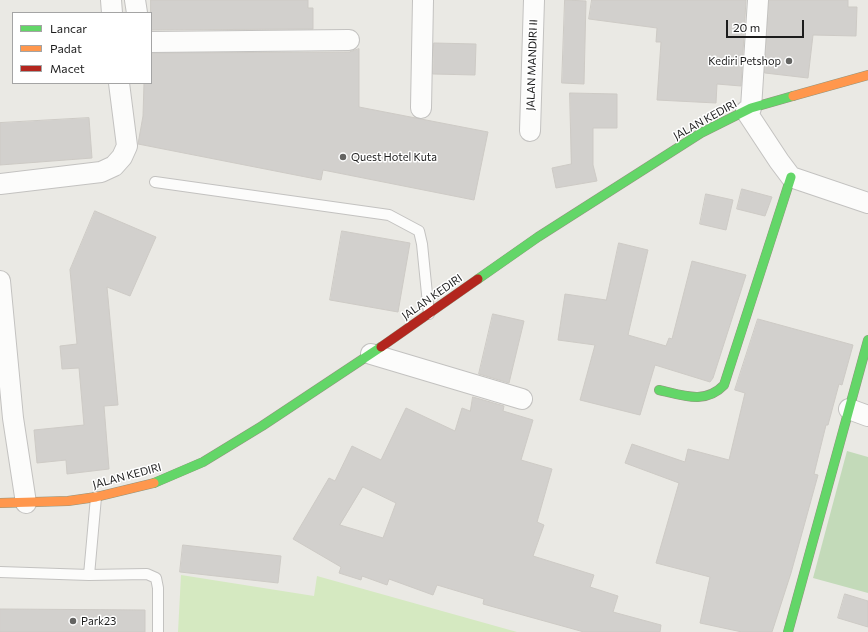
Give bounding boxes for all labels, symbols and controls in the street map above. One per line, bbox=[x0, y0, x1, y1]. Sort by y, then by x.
legend bbox=[12, 12, 152, 84]
scale bar bbox=[728, 12, 806, 38]
street label: JALAN MANDIRI II bbox=[524, 19, 540, 111]
text: 20 m bbox=[733, 20, 760, 34]
text: Lancar bbox=[50, 21, 87, 35]
text: Padat bbox=[50, 41, 82, 55]
place label: Kediri Petshop bbox=[708, 54, 781, 68]
marker: Kediri Petshop bbox=[784, 56, 794, 66]
text: Macet bbox=[50, 61, 85, 75]
street label: JALAN KEDIRI bbox=[671, 97, 739, 143]
place label: Quest Hotel Kuta bbox=[351, 150, 437, 164]
marker: Quest Hotel Kuta bbox=[338, 152, 348, 162]
street label: JALAN KEDIRI bbox=[399, 271, 465, 323]
street label: JALAN KEDIRI bbox=[91, 460, 163, 492]
place label: Park23 bbox=[81, 614, 116, 628]
marker: Park23 bbox=[68, 616, 78, 626]

